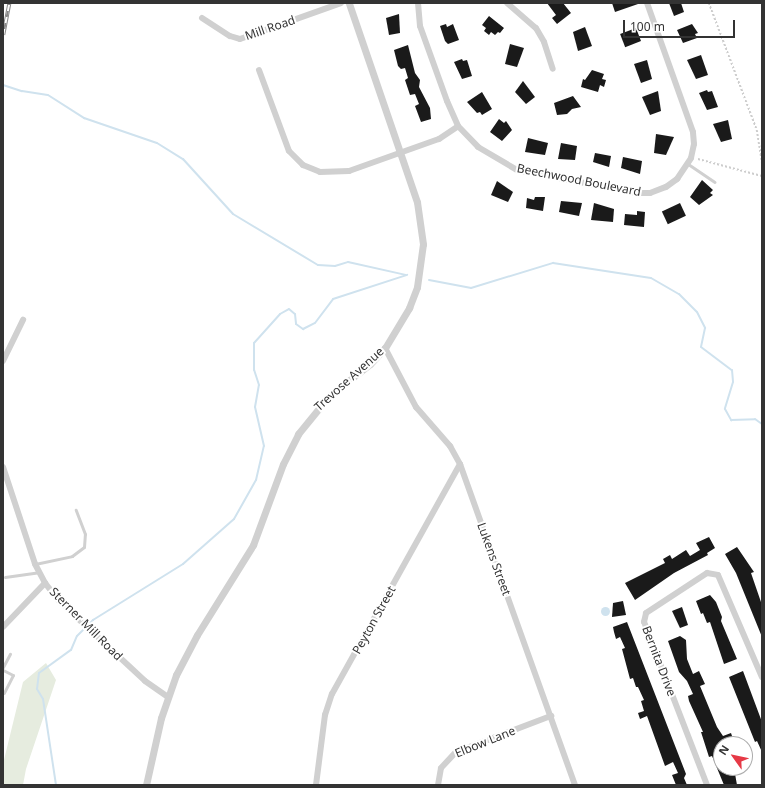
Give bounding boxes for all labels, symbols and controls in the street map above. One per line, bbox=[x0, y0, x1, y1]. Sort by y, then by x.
scale bar bbox=[625, 12, 737, 38]
street label: Mill Road bbox=[243, 13, 297, 43]
text: 100 m bbox=[630, 18, 665, 35]
street label: Beechwood Boulevard bbox=[516, 161, 642, 199]
street label: Trevose Avenue bbox=[311, 344, 387, 414]
street label: Lukens Street bbox=[474, 521, 514, 597]
street label: Peyton Street bbox=[349, 583, 399, 657]
street label: Sterner Mill Road bbox=[47, 585, 125, 663]
street label: Bernita Drive bbox=[639, 624, 679, 698]
street label: Elbow Lane bbox=[453, 723, 517, 761]
north arrow bbox=[713, 736, 753, 776]
text: N bbox=[715, 742, 732, 758]

